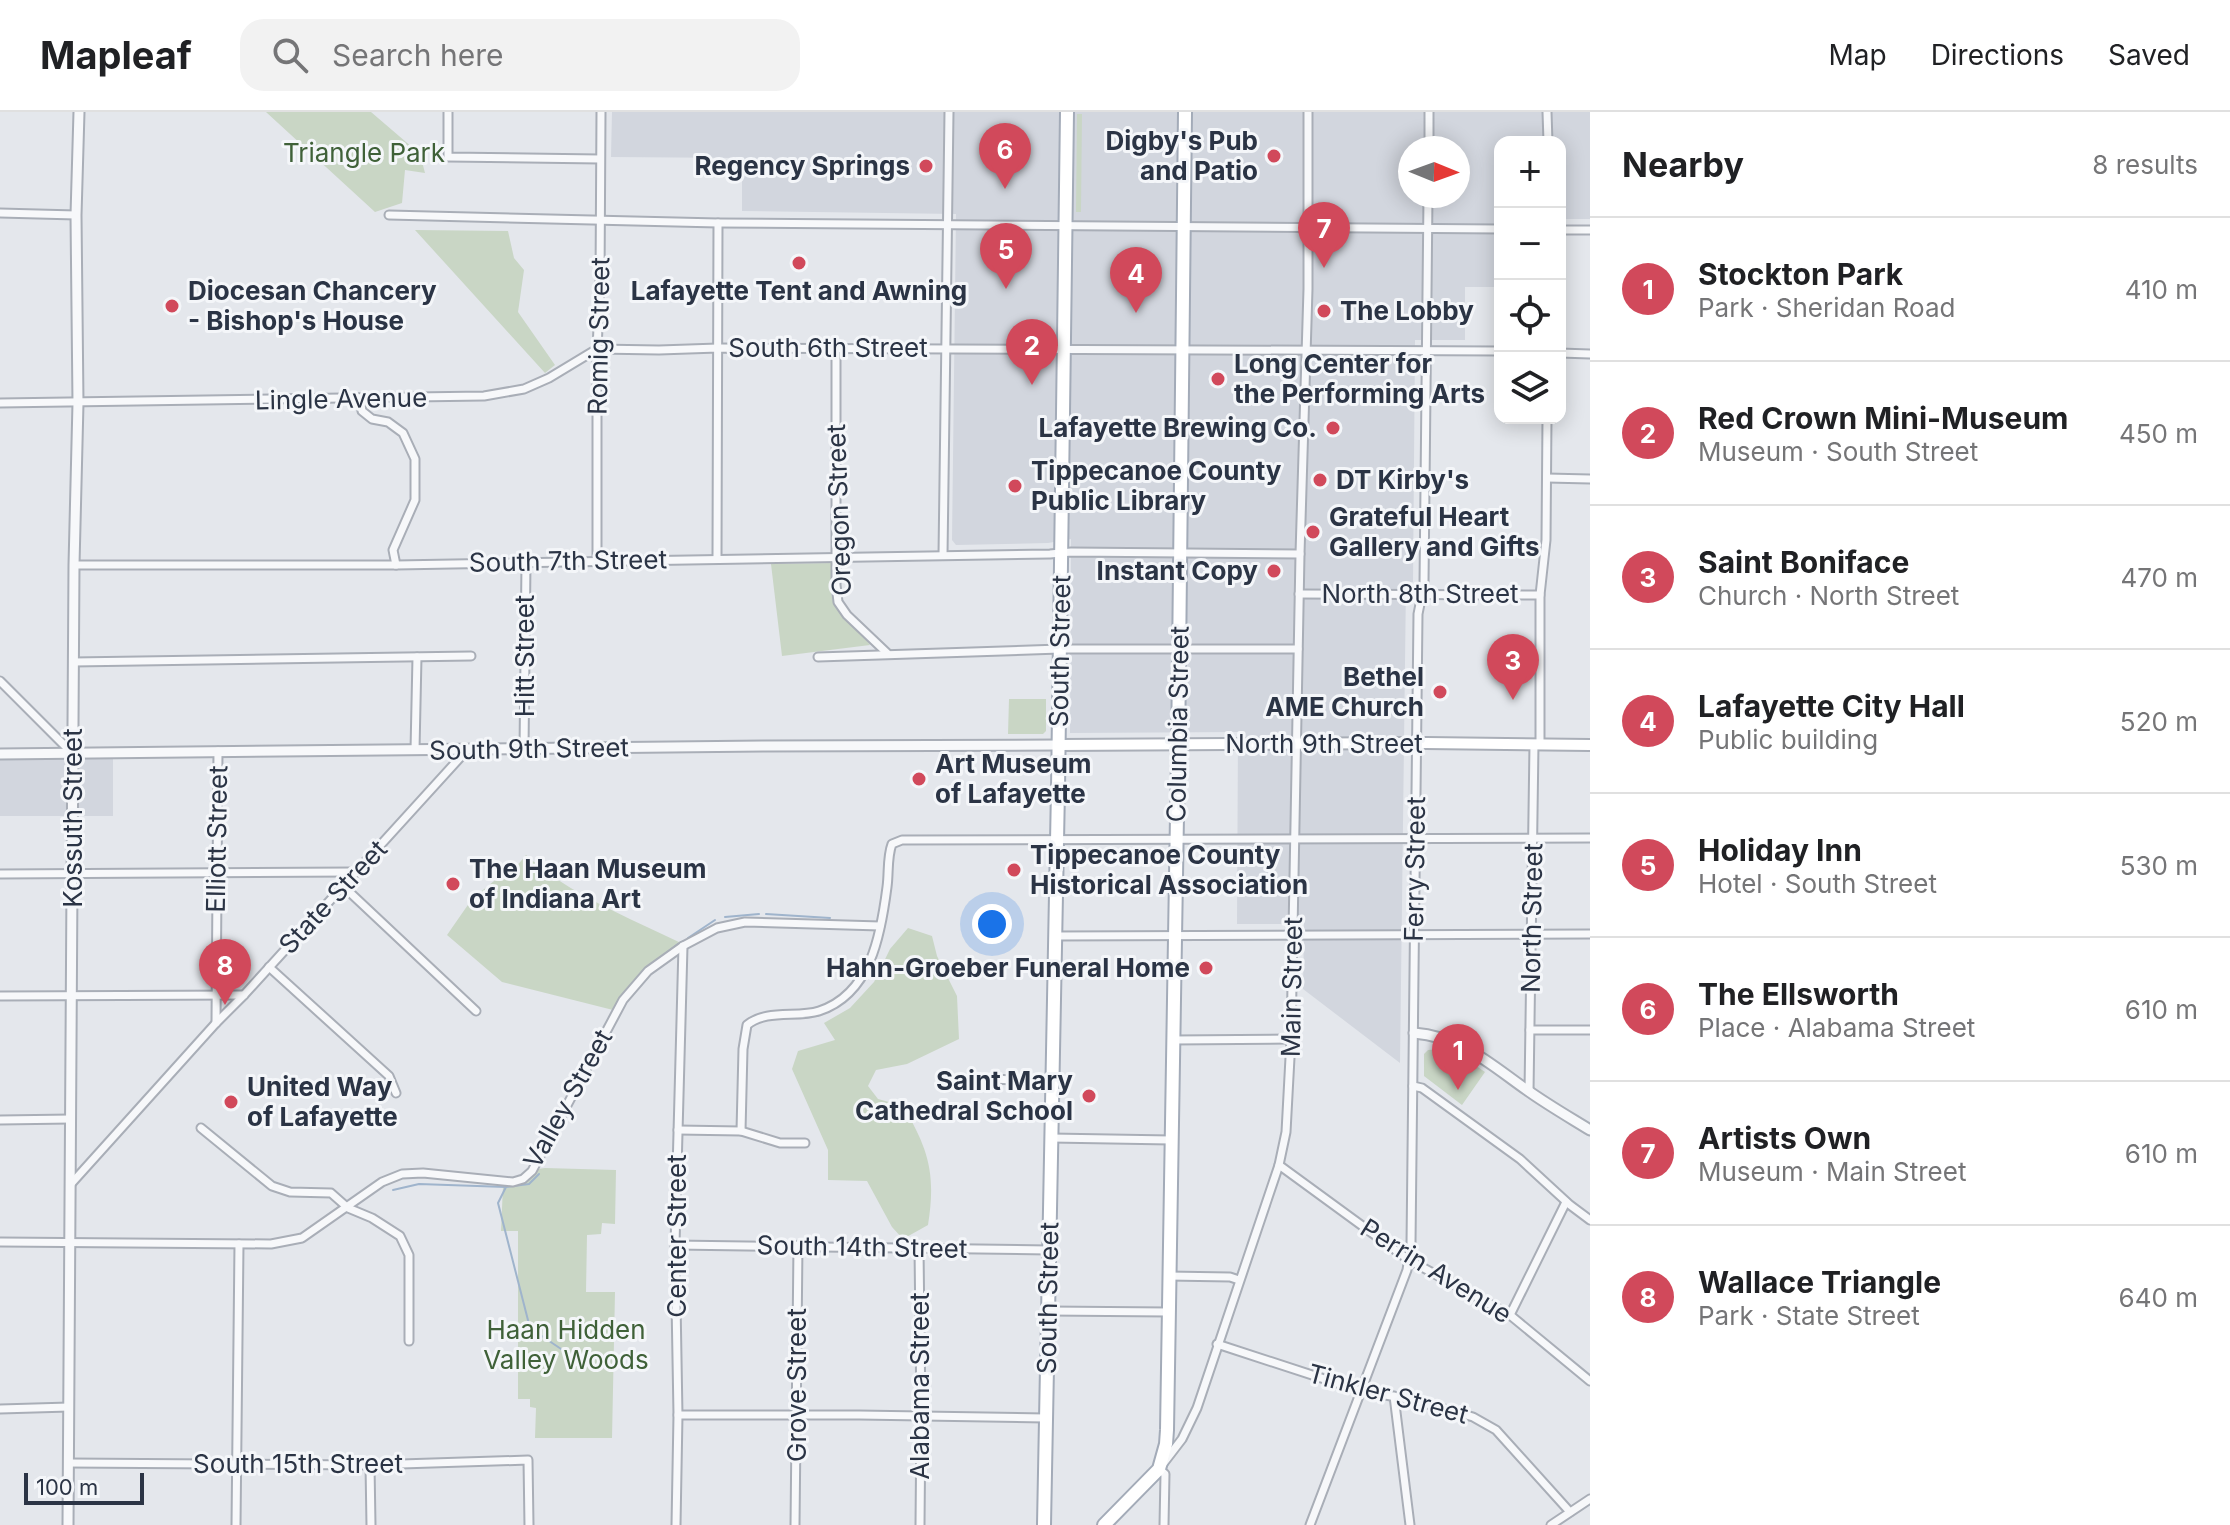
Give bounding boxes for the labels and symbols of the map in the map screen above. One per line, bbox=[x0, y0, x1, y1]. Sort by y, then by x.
pin: 6 bbox=[979, 123, 1031, 189]
place label: Digby's Pub and Patio bbox=[1105, 125, 1258, 186]
north arrow bbox=[1398, 136, 1470, 208]
park label: Triangle Park bbox=[283, 137, 445, 168]
marker: Digby's Pub and Patio bbox=[1265, 147, 1283, 165]
place label: Regency Springs bbox=[695, 150, 910, 181]
marker: Regency Springs bbox=[917, 157, 935, 175]
pin: 7 bbox=[1298, 202, 1350, 268]
pin: 5 bbox=[980, 223, 1032, 289]
pin: 4 bbox=[1110, 247, 1162, 313]
marker: Lafayette Tent and Awning bbox=[790, 254, 808, 272]
street label: Romig Street bbox=[582, 257, 615, 415]
place label: Diocesan Chancery - Bishop's House bbox=[188, 275, 437, 336]
place label: Lafayette Tent and Awning bbox=[631, 275, 967, 306]
place label: The Lobby bbox=[1340, 295, 1474, 326]
marker: Diocesan Chancery - Bishop's House bbox=[163, 297, 181, 315]
marker: The Lobby bbox=[1315, 302, 1333, 320]
pin: 2 bbox=[1006, 319, 1058, 385]
street label: South 6th Street bbox=[728, 332, 928, 363]
place label: Long Center for the Performing Arts bbox=[1234, 348, 1485, 409]
marker: Long Center for the Performing Arts bbox=[1209, 370, 1227, 388]
street label: Lingle Avenue bbox=[255, 381, 427, 416]
place label: Lafayette Brewing Co. bbox=[1038, 412, 1317, 443]
marker: Lafayette Brewing Co. bbox=[1324, 419, 1342, 437]
street label: Oregon Street bbox=[820, 424, 857, 596]
place label: Tippecanoe County Public Library bbox=[1031, 455, 1282, 516]
place label: DT Kirby's bbox=[1336, 464, 1469, 495]
marker: DT Kirby's bbox=[1311, 471, 1329, 489]
marker: Tippecanoe County Public Library bbox=[1006, 477, 1024, 495]
place label: Grateful Heart Gallery and Gifts bbox=[1329, 501, 1540, 562]
marker: Grateful Heart Gallery and Gifts bbox=[1304, 523, 1322, 541]
street label: South 7th Street bbox=[469, 543, 667, 578]
place label: Instant Copy bbox=[1097, 555, 1258, 586]
marker: Instant Copy bbox=[1265, 562, 1283, 580]
street label: South Street bbox=[1043, 575, 1076, 727]
street label: North 8th Street bbox=[1321, 578, 1519, 609]
street label: Hitt Street bbox=[509, 595, 540, 717]
street label: Columbia Street bbox=[1160, 625, 1195, 823]
pin: 3 bbox=[1487, 634, 1539, 700]
place label: Bethel AME Church bbox=[1265, 661, 1424, 722]
marker: Bethel AME Church bbox=[1431, 683, 1449, 701]
street label: Kossuth Street bbox=[57, 728, 88, 908]
street label: North 9th Street bbox=[1225, 728, 1423, 759]
street label: South 9th Street bbox=[429, 731, 629, 766]
place label: Art Museum of Lafayette bbox=[935, 748, 1092, 809]
street label: Elliott Street bbox=[200, 765, 233, 913]
marker: Art Museum of Lafayette bbox=[910, 770, 928, 788]
street label: Ferry Street bbox=[1398, 796, 1431, 942]
street label: State Street bbox=[272, 833, 393, 960]
place label: Tippecanoe County Historical Association bbox=[1030, 839, 1308, 900]
street label: North Street bbox=[1515, 843, 1548, 993]
place label: The Haan Museum of Indiana Art bbox=[469, 853, 707, 914]
marker: Tippecanoe County Historical Association bbox=[1005, 861, 1023, 879]
marker: The Haan Museum of Indiana Art bbox=[444, 875, 462, 893]
your location bbox=[972, 904, 1012, 944]
street label: Main Street bbox=[1275, 917, 1308, 1057]
pin: 8 bbox=[199, 939, 251, 1005]
place label: Hahn-Groeber Funeral Home bbox=[826, 952, 1190, 983]
marker: Hahn-Groeber Funeral Home bbox=[1197, 959, 1215, 977]
street label: Valley Street bbox=[517, 1024, 618, 1174]
pin: 1 bbox=[1432, 1024, 1484, 1090]
place label: Saint Mary Cathedral School bbox=[855, 1065, 1073, 1126]
place label: United Way of Lafayette bbox=[247, 1071, 398, 1132]
marker: Saint Mary Cathedral School bbox=[1080, 1087, 1098, 1105]
marker: United Way of Lafayette bbox=[222, 1093, 240, 1111]
street label: Center Street bbox=[661, 1154, 692, 1318]
street label: Perrin Avenue bbox=[1355, 1212, 1518, 1329]
street label: South Street bbox=[1031, 1222, 1064, 1374]
street label: South 14th Street bbox=[756, 1229, 968, 1264]
street label: Alabama Street bbox=[904, 1292, 935, 1480]
street label: Grove Street bbox=[781, 1308, 812, 1462]
park label: Haan Hidden Valley Woods bbox=[483, 1314, 649, 1375]
street label: Tinkler Street bbox=[1305, 1357, 1472, 1430]
street label: South 15th Street bbox=[193, 1448, 403, 1479]
scale bar bbox=[24, 1469, 144, 1505]

